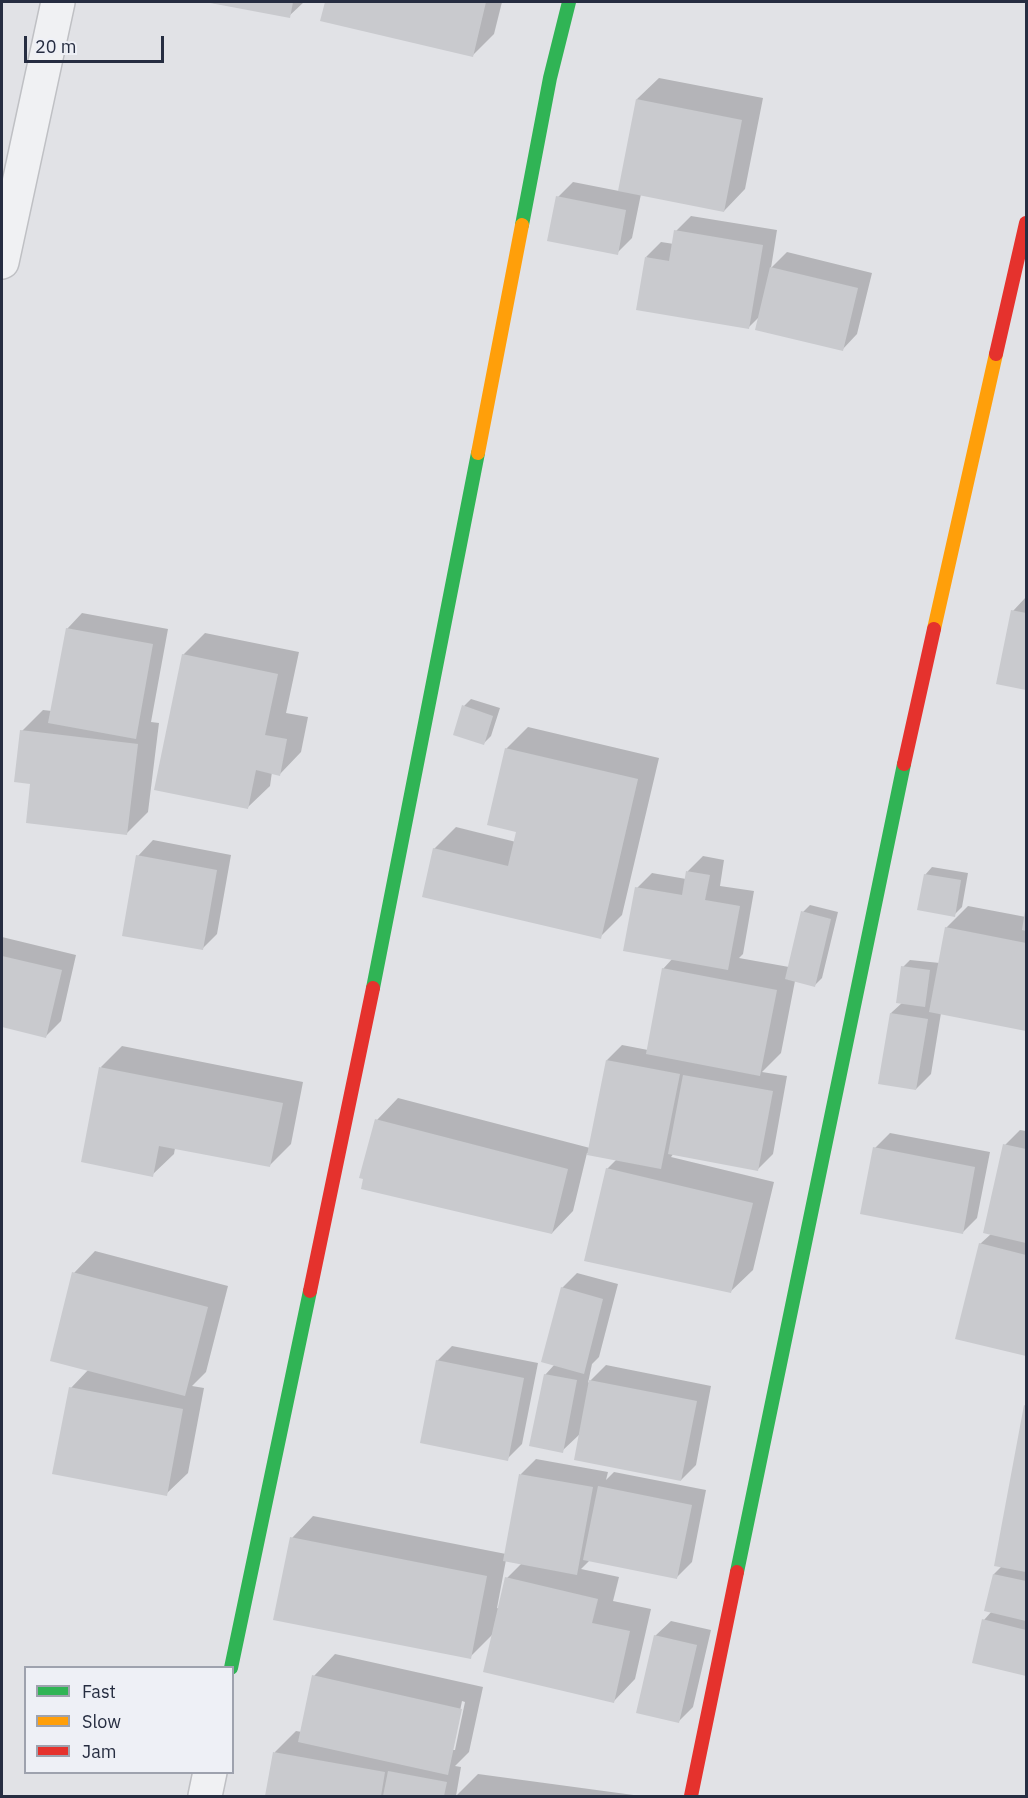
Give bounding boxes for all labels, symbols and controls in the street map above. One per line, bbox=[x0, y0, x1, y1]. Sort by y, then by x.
scale bar bbox=[27, 24, 166, 62]
text: 20 m bbox=[35, 35, 77, 58]
legend bbox=[24, 1666, 234, 1774]
text: Fast bbox=[82, 1680, 116, 1703]
text: Slow bbox=[82, 1710, 121, 1733]
text: Jam bbox=[82, 1740, 117, 1763]

